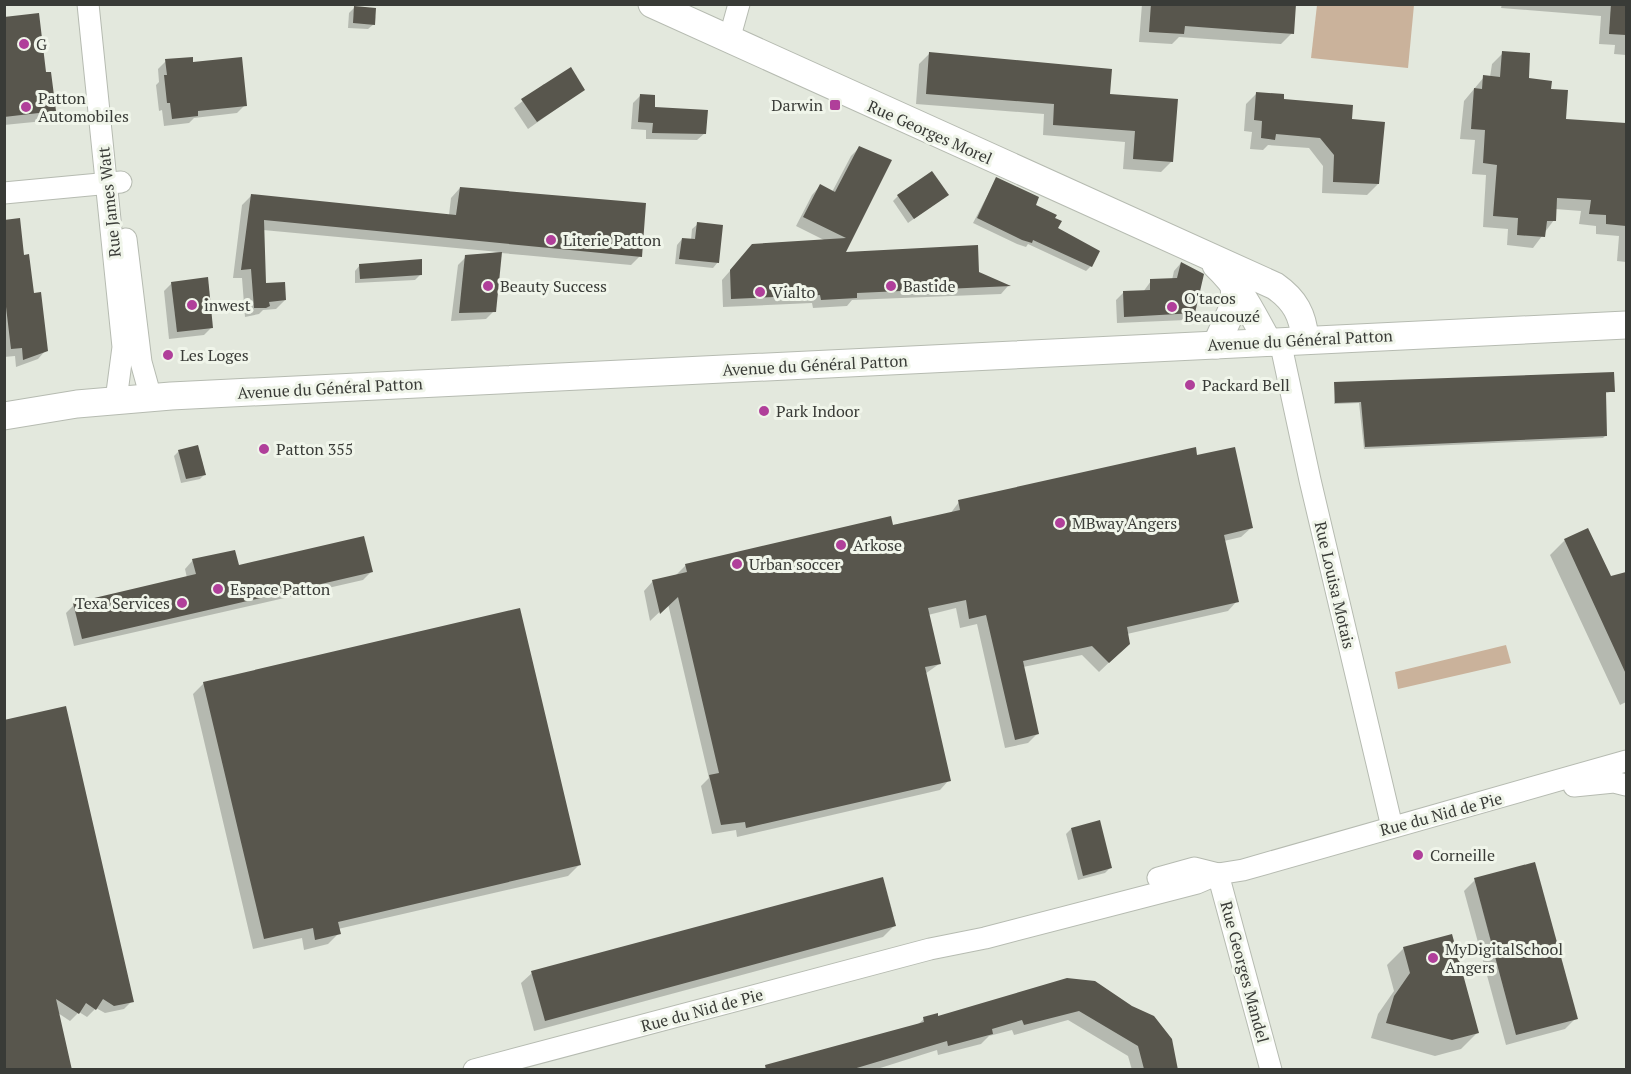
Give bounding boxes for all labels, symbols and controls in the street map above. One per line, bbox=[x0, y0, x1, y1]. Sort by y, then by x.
place label: G bbox=[36, 33, 47, 55]
marker: G bbox=[17, 37, 31, 51]
place label: Patton Automobiles bbox=[38, 87, 129, 127]
place label: Darwin bbox=[771, 94, 823, 116]
street label: Rue Georges Morel bbox=[864, 95, 996, 169]
marker: Darwin bbox=[828, 98, 842, 112]
marker: Patton Automobiles bbox=[19, 100, 33, 114]
street label: Rue James Watt bbox=[92, 145, 126, 259]
place label: Literie Patton bbox=[563, 229, 662, 251]
marker: Literie Patton bbox=[544, 233, 558, 247]
place label: Beauty Success bbox=[500, 275, 607, 297]
place label: Bastide bbox=[903, 275, 956, 297]
marker: Beauty Success bbox=[481, 279, 495, 293]
marker: Bastide bbox=[884, 279, 898, 293]
place label: Vialto bbox=[772, 281, 816, 303]
marker: Vialto bbox=[753, 285, 767, 299]
place label: O'tacos Beaucouzé bbox=[1184, 287, 1260, 327]
place label: inwest bbox=[204, 294, 251, 316]
marker: inwest bbox=[185, 298, 199, 312]
marker: O'tacos Beaucouzé bbox=[1165, 300, 1179, 314]
street label: Avenue du Général Patton bbox=[1207, 324, 1394, 356]
place label: Les Loges bbox=[180, 344, 249, 366]
marker: Les Loges bbox=[161, 348, 175, 362]
street label: Avenue du Général Patton bbox=[722, 349, 909, 381]
street label: Avenue du Général Patton bbox=[237, 372, 424, 404]
place label: Packard Bell bbox=[1202, 374, 1290, 396]
marker: Packard Bell bbox=[1183, 378, 1197, 392]
place label: Park Indoor bbox=[776, 400, 861, 422]
marker: Park Indoor bbox=[757, 404, 771, 418]
place label: Patton 355 bbox=[276, 438, 353, 460]
marker: Patton 355 bbox=[257, 442, 271, 456]
place label: MBway Angers bbox=[1072, 512, 1177, 534]
marker: MBway Angers bbox=[1053, 516, 1067, 530]
street label: Rue Louisa Motais bbox=[1310, 519, 1360, 651]
place label: Arkose bbox=[853, 534, 902, 556]
marker: Arkose bbox=[834, 538, 848, 552]
place label: Urban soccer bbox=[749, 553, 841, 575]
marker: Urban soccer bbox=[730, 557, 744, 571]
place label: Espace Patton bbox=[230, 578, 331, 600]
marker: Espace Patton bbox=[211, 582, 225, 596]
place label: Texa Services bbox=[75, 592, 170, 614]
marker: Texa Services bbox=[175, 596, 189, 610]
street label: Rue du Nid de Pie bbox=[1377, 787, 1505, 841]
place label: Corneille bbox=[1430, 844, 1495, 866]
marker: Corneille bbox=[1411, 848, 1425, 862]
street label: Rue Georges Mandel bbox=[1216, 899, 1275, 1045]
place label: MyDigitalSchool Angers bbox=[1445, 938, 1563, 978]
marker: MyDigitalSchool Angers bbox=[1426, 951, 1440, 965]
street label: Rue du Nid de Pie bbox=[638, 983, 766, 1037]

